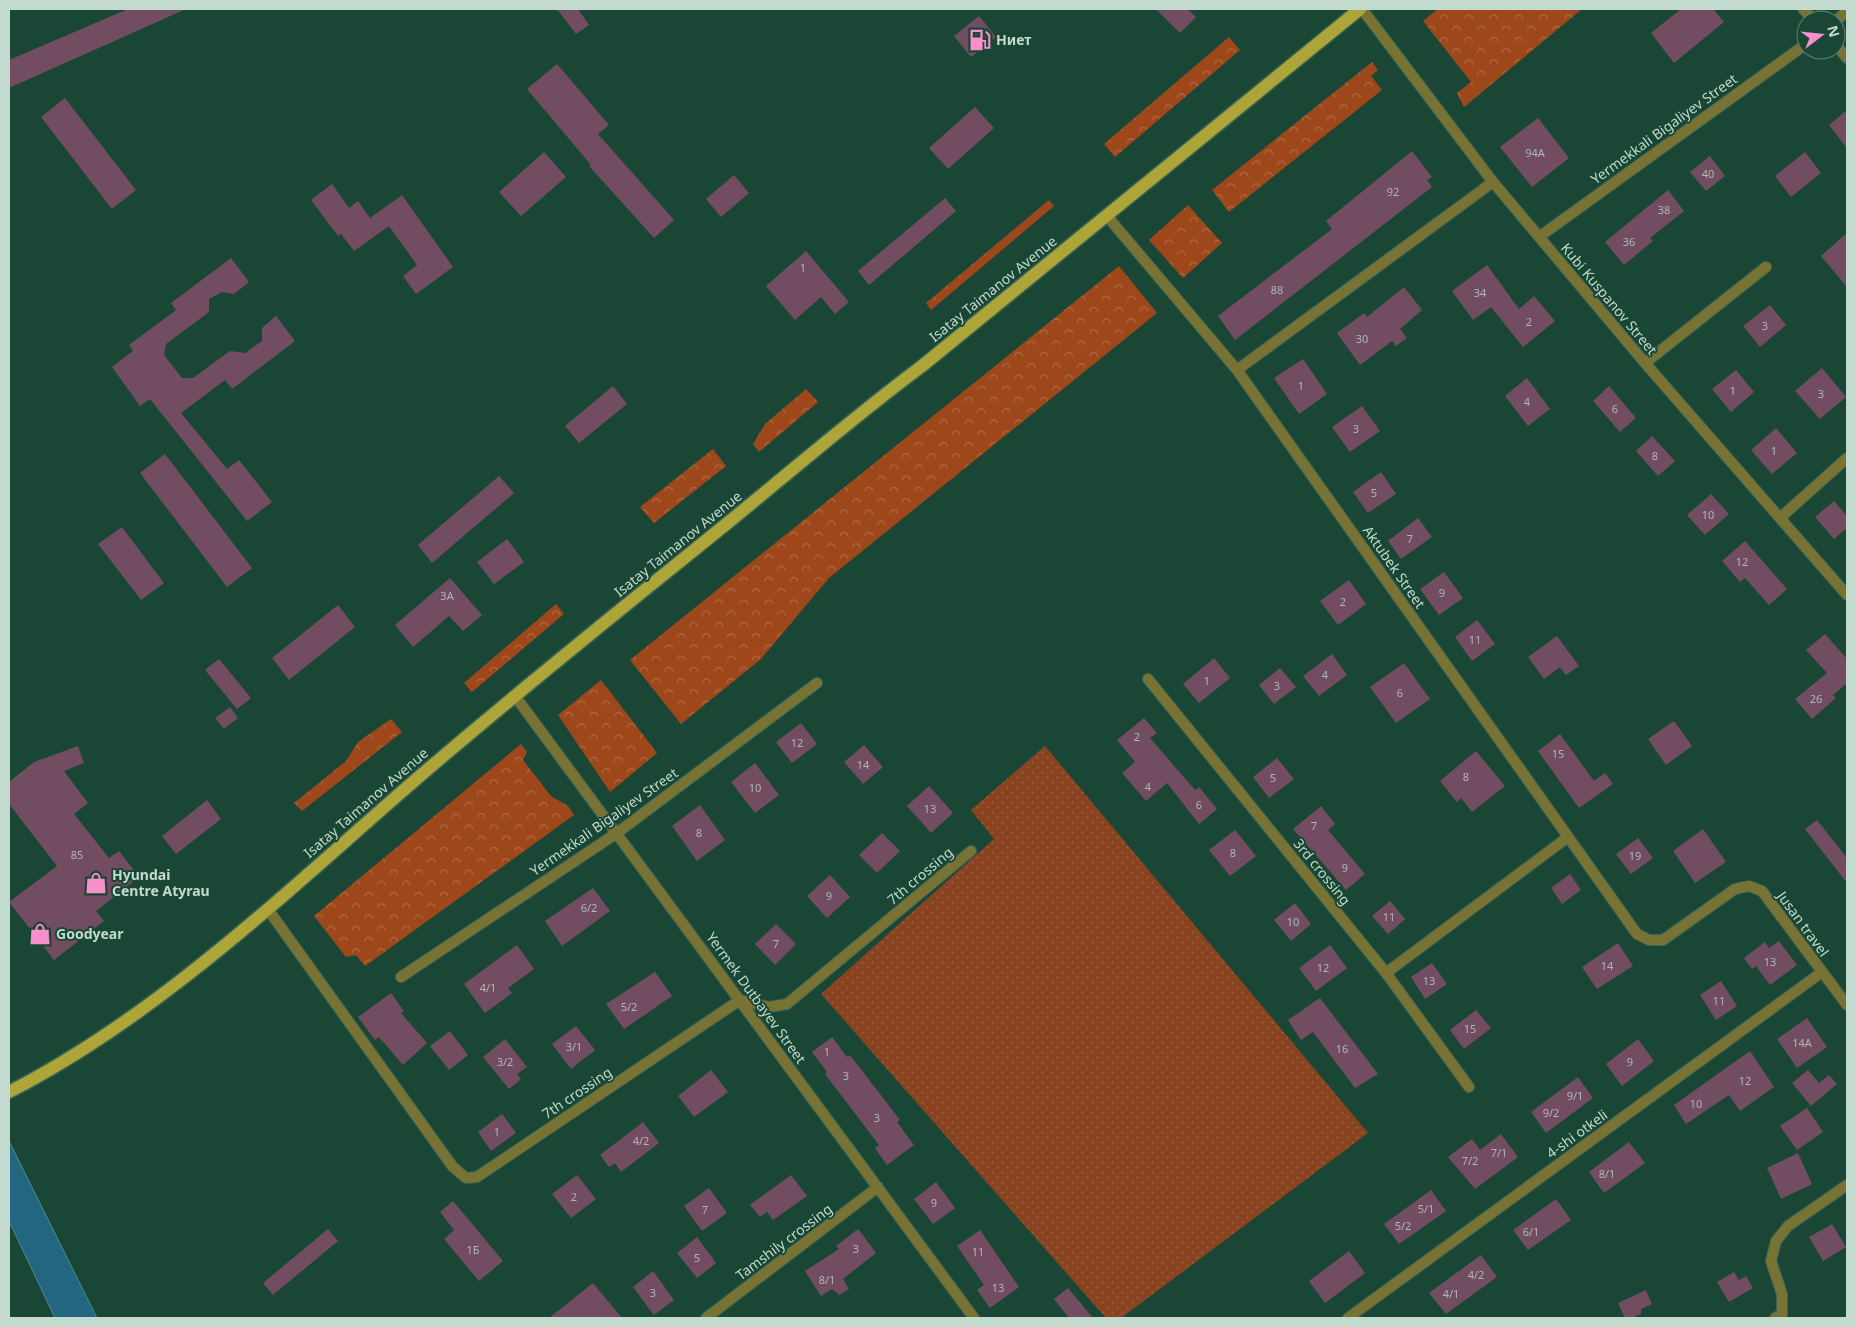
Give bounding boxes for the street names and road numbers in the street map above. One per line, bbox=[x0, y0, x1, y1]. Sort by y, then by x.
street label: Yermekkali Bigaliyev Street bbox=[1587, 69, 1741, 188]
street label: Isatay Taimanov Avenue bbox=[925, 231, 1060, 346]
street label: Kubi Kuspanov Street bbox=[1557, 239, 1662, 359]
street label: Isatay Taimanov Avenue bbox=[610, 486, 745, 601]
street label: Aktubek Street bbox=[1359, 522, 1430, 612]
street label: Isatay Taimanov Avenue bbox=[300, 743, 432, 862]
street label: Yermekkali Bigaliyev Street bbox=[526, 763, 681, 880]
street label: 3rd crossing bbox=[1290, 834, 1355, 909]
street label: 7th crossing bbox=[883, 843, 957, 909]
street label: Jusan travel bbox=[1772, 886, 1834, 960]
street label: Yermek Dutbayev Street bbox=[702, 928, 811, 1067]
street label: 7th crossing bbox=[538, 1062, 615, 1123]
street label: 4-shi otkeli bbox=[1542, 1105, 1611, 1162]
street label: Tamshily crossing bbox=[732, 1199, 836, 1284]

